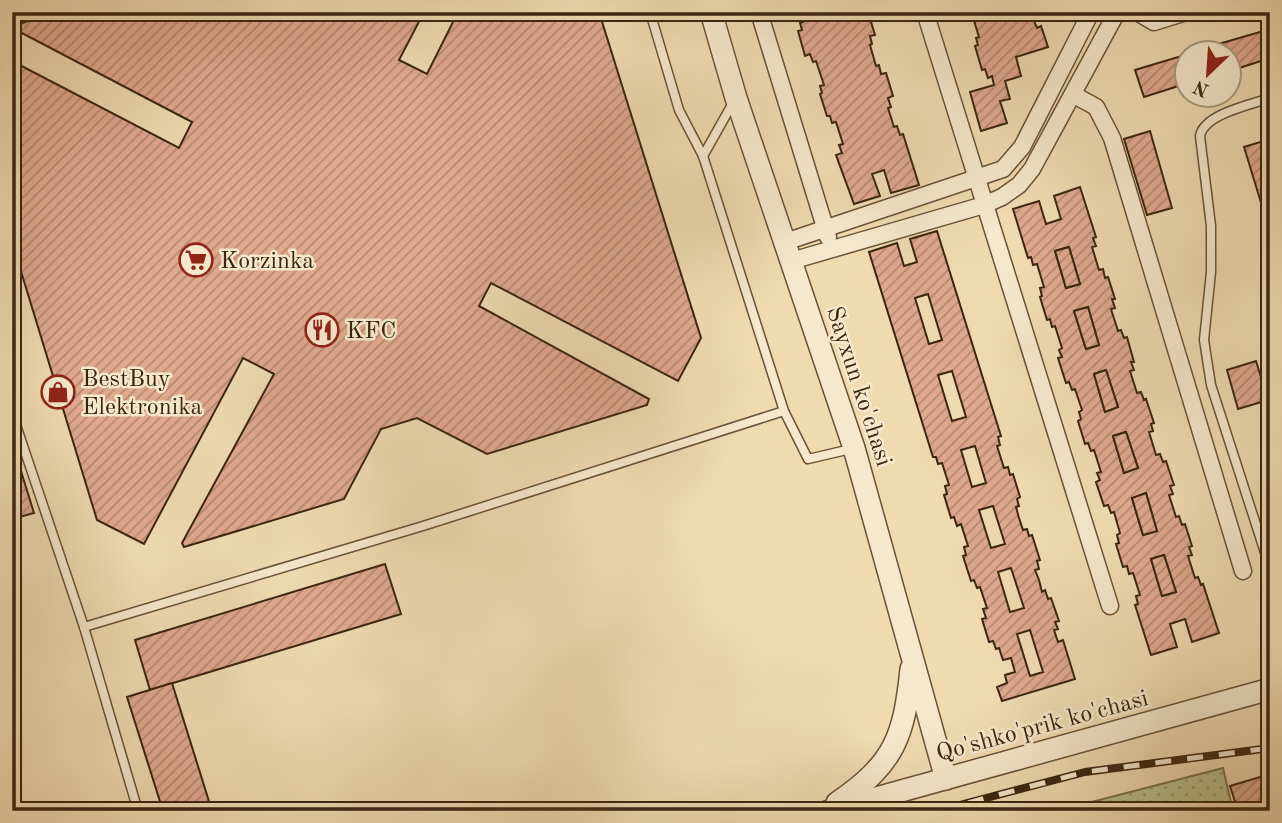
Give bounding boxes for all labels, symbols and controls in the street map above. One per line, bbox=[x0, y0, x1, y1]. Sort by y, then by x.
north arrow bbox=[1174, 38, 1244, 108]
text: N bbox=[1191, 75, 1212, 99]
supermarket icon: Korzinka bbox=[177, 241, 215, 279]
place label: Korzinka bbox=[220, 250, 314, 274]
street label: Sayxun ko'chasi bbox=[821, 304, 895, 469]
restaurant icon: KFC bbox=[303, 311, 341, 349]
place label: KFC bbox=[346, 320, 396, 344]
place label: BestBuy Elektronika bbox=[82, 368, 203, 420]
shop icon: BestBuy Elektronika bbox=[39, 373, 77, 411]
street label: Qo'shko'prik ko'chasi bbox=[934, 687, 1151, 767]

